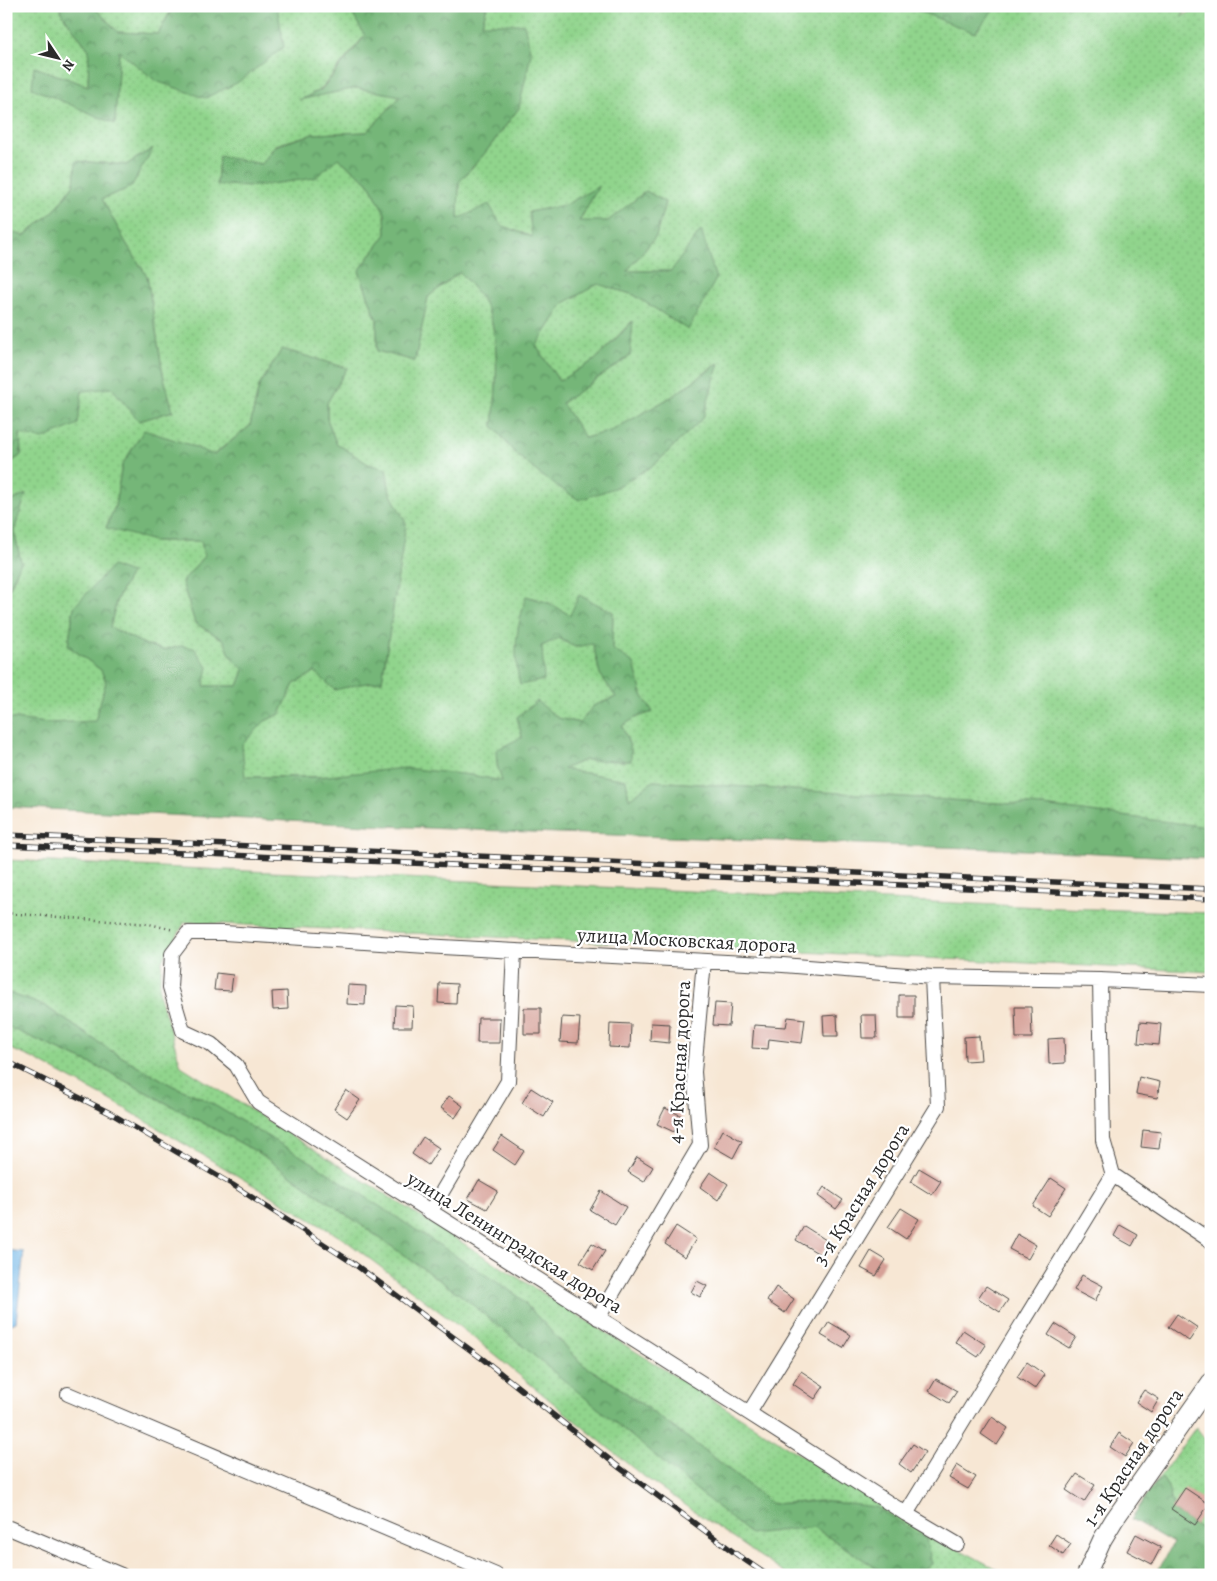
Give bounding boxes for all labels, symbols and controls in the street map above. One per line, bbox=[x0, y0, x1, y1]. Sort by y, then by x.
north arrow bbox=[32, 32, 82, 82]
text: N bbox=[58, 56, 79, 75]
street label: улица Московская дорога bbox=[576, 921, 798, 960]
street label: 4-я Красная дорога bbox=[662, 979, 697, 1144]
street label: 3-я Красная дорога bbox=[807, 1118, 916, 1270]
street label: улица Ленинградская дорога bbox=[401, 1164, 628, 1320]
street label: 1-я Красная дорога bbox=[1077, 1382, 1190, 1532]

